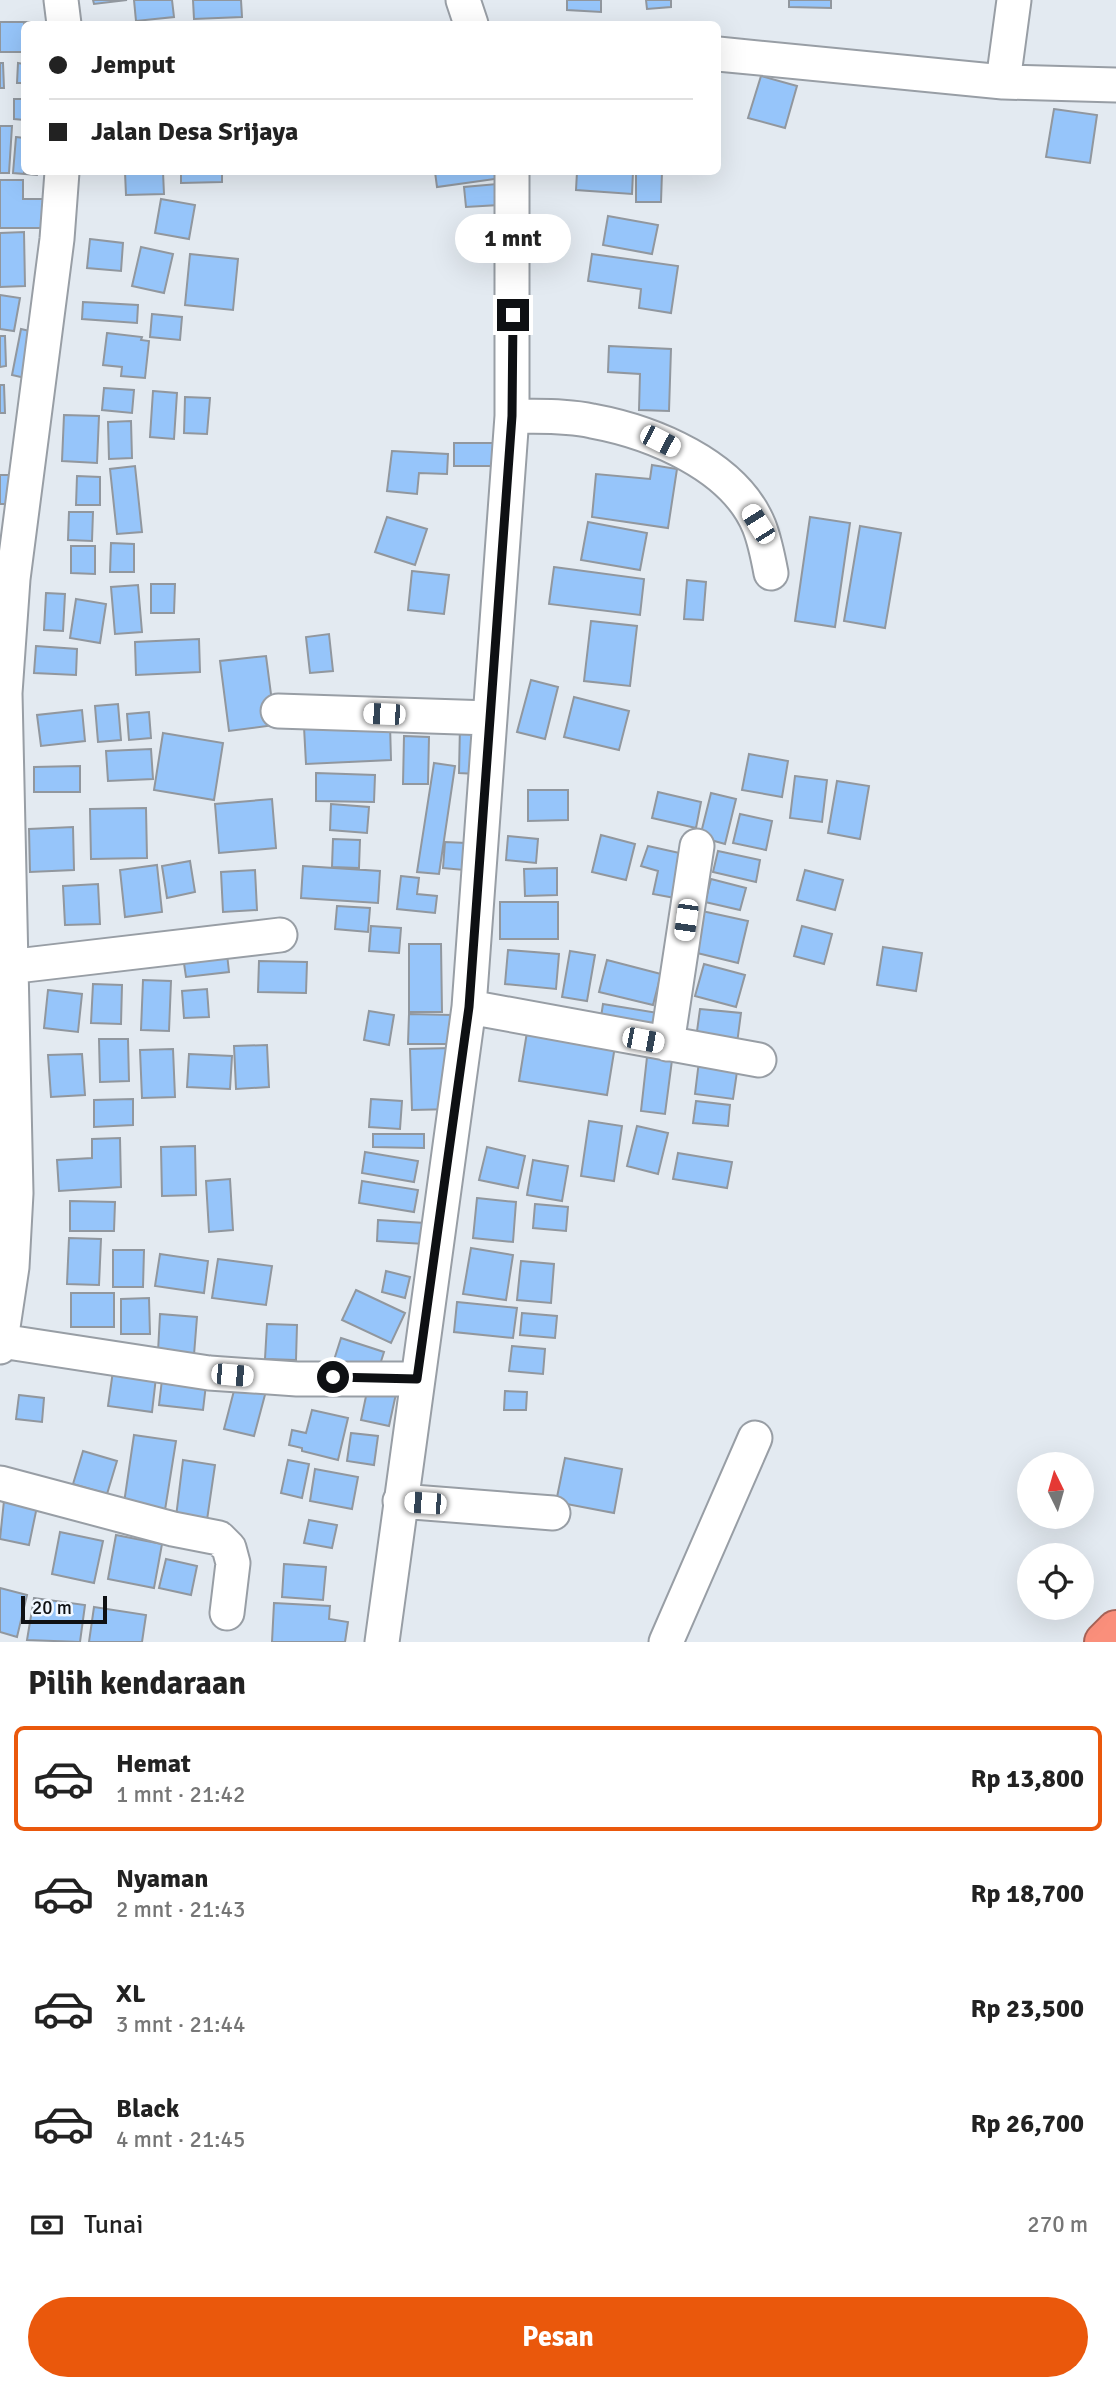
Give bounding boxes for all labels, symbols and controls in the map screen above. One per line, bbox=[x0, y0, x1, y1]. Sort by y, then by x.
text: Jemput bbox=[91, 49, 175, 81]
text: Jalan Desa Srijaya bbox=[91, 116, 298, 148]
callout: 1 mnt bbox=[455, 214, 571, 262]
text: 1 mnt bbox=[484, 224, 542, 253]
route end bbox=[497, 299, 529, 331]
car bbox=[637, 422, 684, 460]
car bbox=[738, 501, 779, 547]
car bbox=[363, 703, 406, 725]
car bbox=[673, 898, 700, 942]
car bbox=[621, 1026, 666, 1054]
route start bbox=[317, 1361, 349, 1393]
car bbox=[211, 1363, 254, 1387]
north arrow bbox=[1017, 1452, 1094, 1530]
map controls bbox=[1017, 1452, 1094, 1620]
car bbox=[404, 1491, 447, 1515]
button: locate bbox=[1017, 1543, 1094, 1620]
scale bar bbox=[21, 1593, 107, 1625]
text: 20 m bbox=[32, 1596, 72, 1620]
text: Pilih kendaraan bbox=[28, 1664, 246, 1703]
icon: car bbox=[32, 1747, 95, 1810]
text: Hemat bbox=[116, 1748, 191, 1780]
text: Rp 13,800 bbox=[970, 1763, 1084, 1795]
text: 1 mnt · 21:42 bbox=[116, 1780, 245, 1809]
icon: car bbox=[32, 1862, 95, 1925]
text: Nyaman bbox=[116, 1863, 209, 1895]
text: Rp 18,700 bbox=[970, 1878, 1084, 1910]
text: 2 mnt · 21:43 bbox=[116, 1895, 245, 1924]
icon: car bbox=[32, 1977, 95, 2040]
text: XL bbox=[116, 1978, 146, 2010]
text: Rp 23,500 bbox=[970, 1993, 1084, 2025]
text: 3 mnt · 21:44 bbox=[116, 2010, 245, 2039]
icon: car bbox=[32, 2092, 95, 2155]
text: Black bbox=[116, 2093, 179, 2125]
text: Rp 26,700 bbox=[970, 2108, 1084, 2140]
text: 4 mnt · 21:45 bbox=[116, 2125, 245, 2154]
icon: cash bbox=[28, 2206, 66, 2244]
text: Tunai bbox=[84, 2209, 143, 2241]
text: 270 m bbox=[1027, 2210, 1088, 2239]
button: Pesan bbox=[28, 2297, 1088, 2377]

